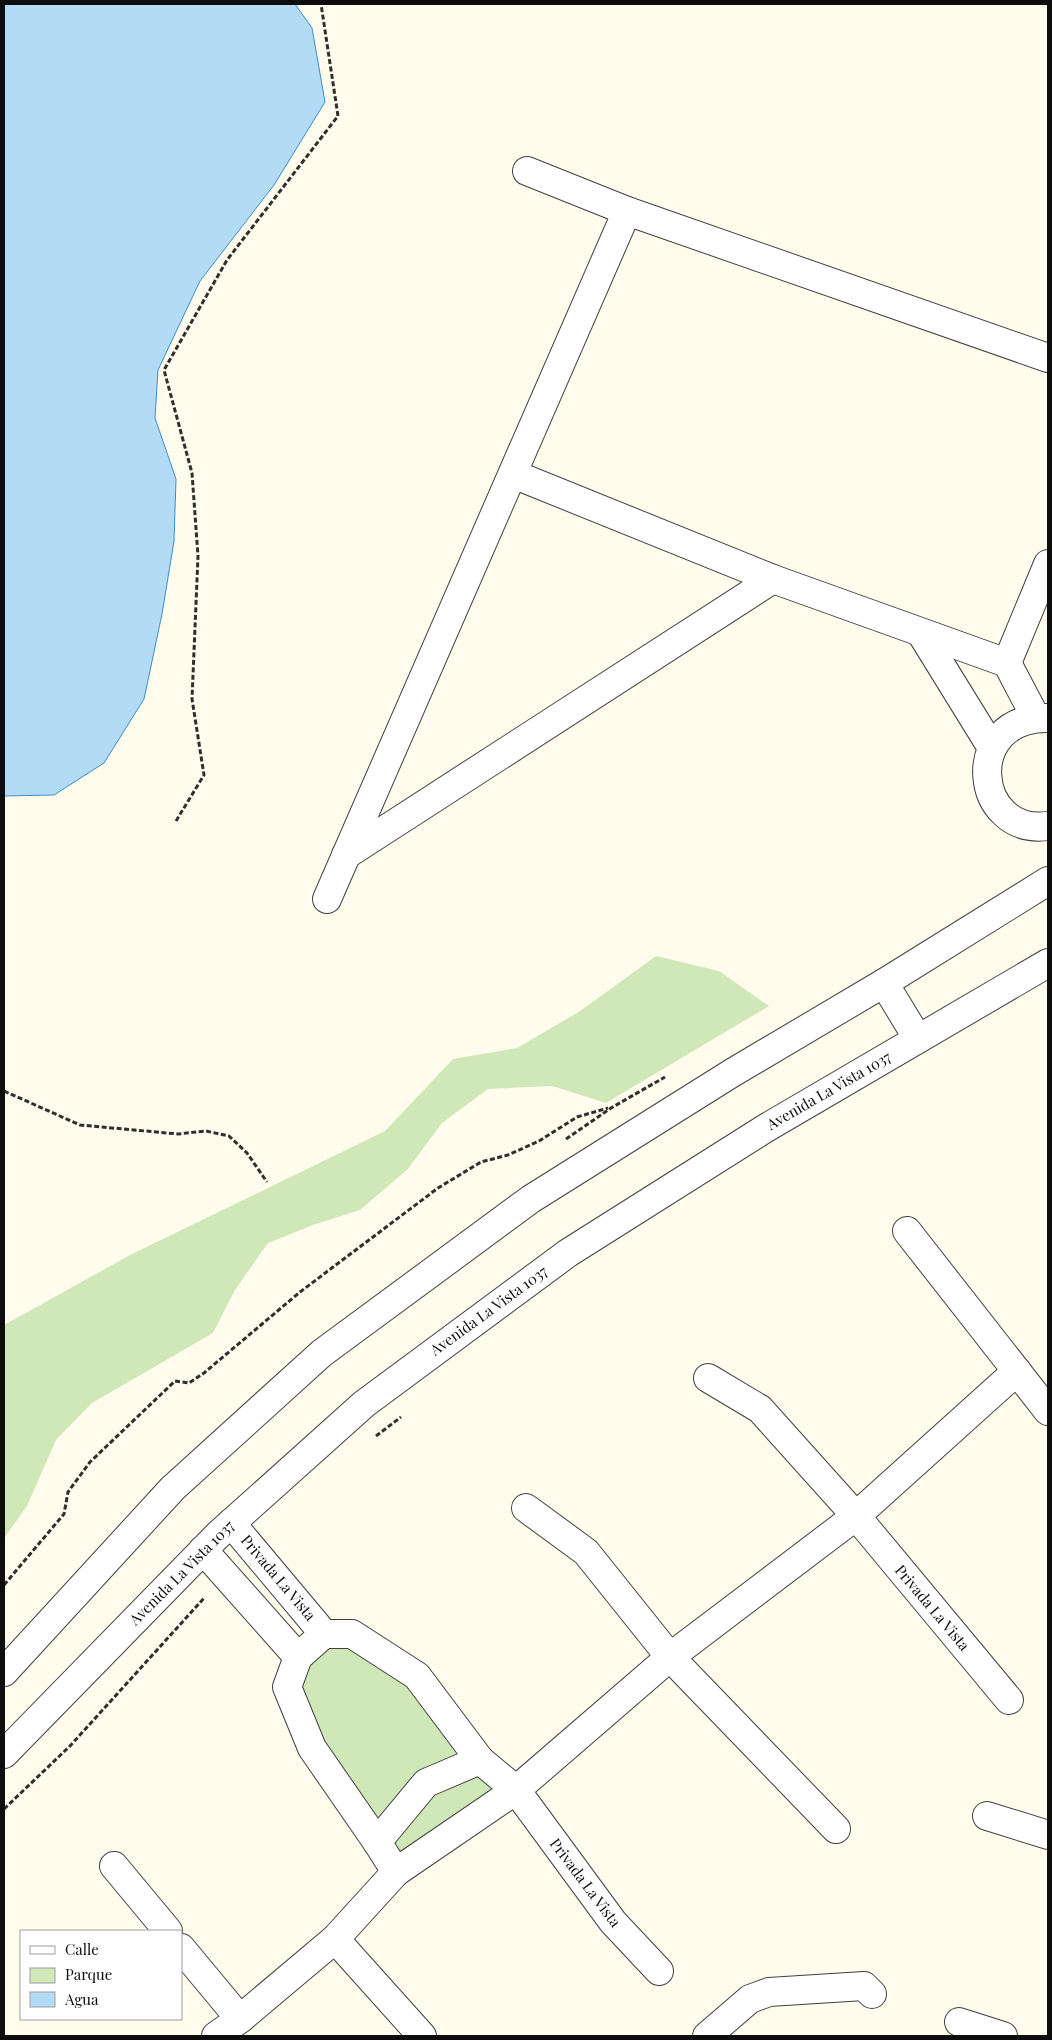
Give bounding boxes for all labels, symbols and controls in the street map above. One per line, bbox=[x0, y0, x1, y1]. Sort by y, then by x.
street label: Avenida La Vista 1037 bbox=[762, 1046, 894, 1134]
street label: Avenida La Vista 1037 bbox=[425, 1261, 551, 1360]
street label: Avenida La Vista 1037 bbox=[124, 1516, 238, 1630]
street label: Privada La Vista bbox=[237, 1530, 321, 1625]
street label: Privada La Vista bbox=[891, 1560, 975, 1655]
street label: Privada La Vista bbox=[546, 1834, 626, 1931]
legend bbox=[20, 1930, 182, 2020]
text: Calle bbox=[65, 1939, 99, 1959]
text: Parque bbox=[65, 1964, 112, 1984]
text: Agua bbox=[64, 1989, 99, 2009]

